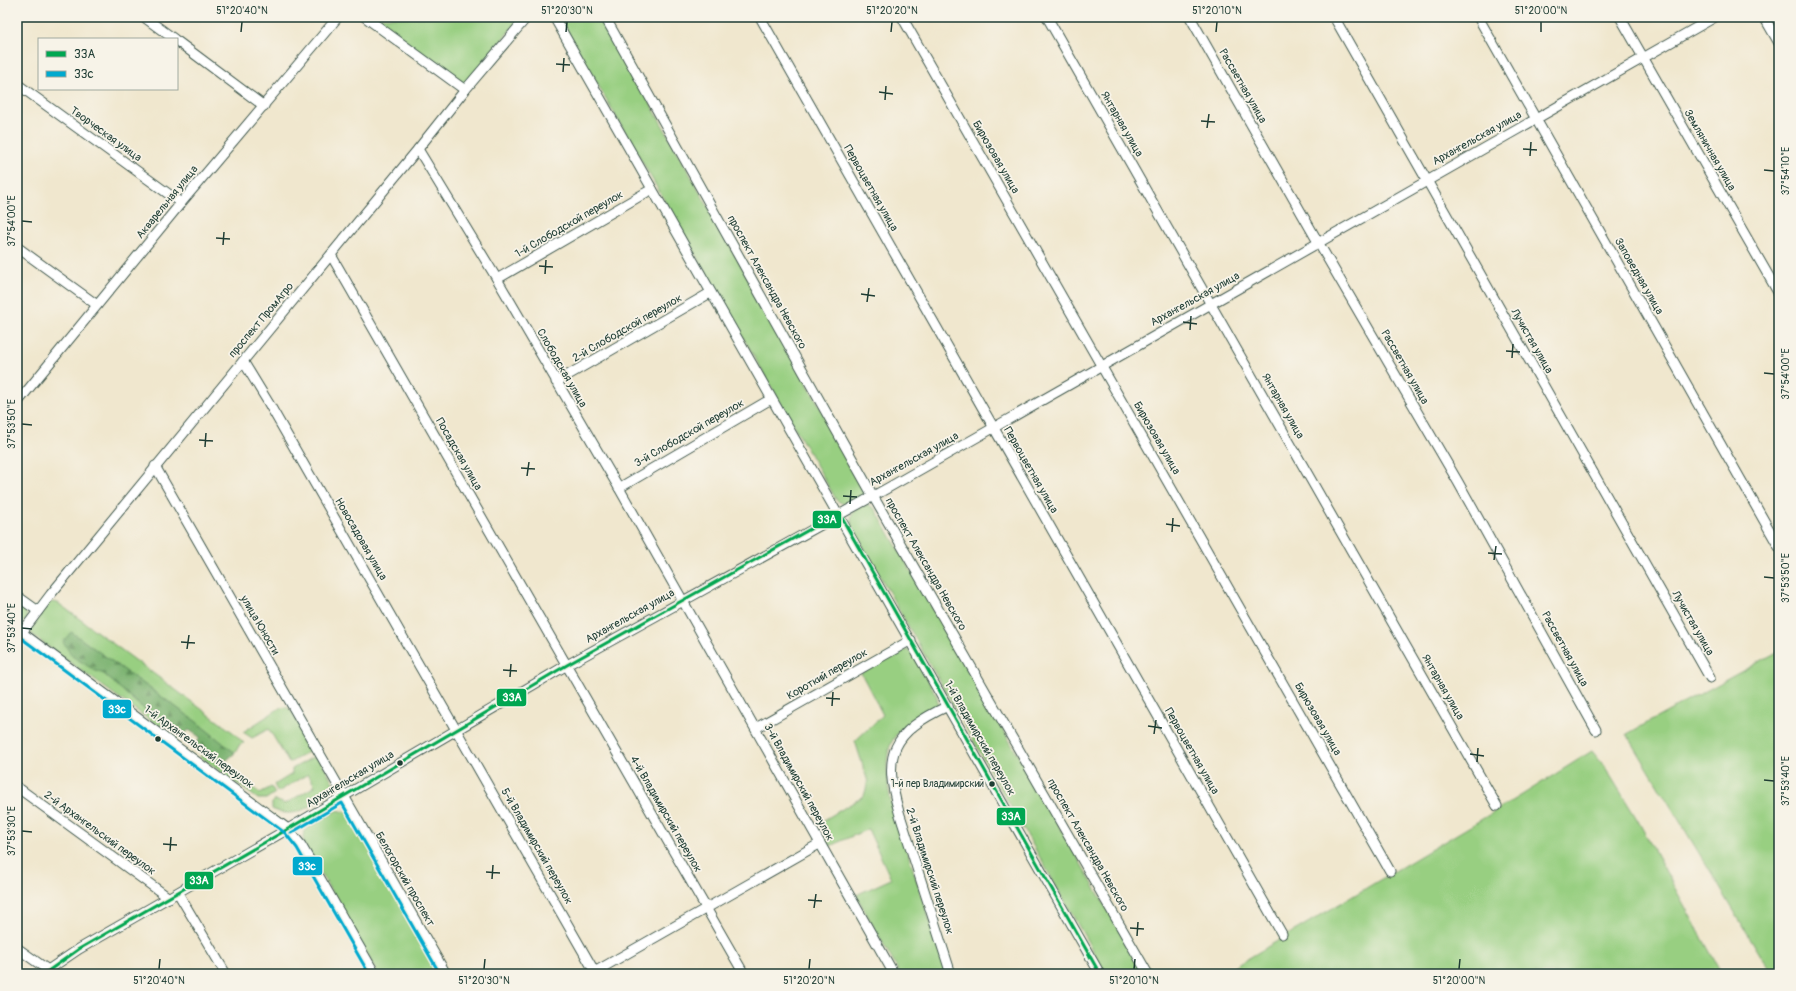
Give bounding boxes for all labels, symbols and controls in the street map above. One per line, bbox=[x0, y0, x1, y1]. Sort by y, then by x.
text: 51°20'40"N bbox=[216, 5, 268, 17]
text: 51°20'30"N bbox=[541, 5, 593, 17]
text: 51°20'20"N bbox=[866, 5, 918, 17]
text: 51°20'10"N bbox=[1192, 5, 1242, 17]
text: 51°20'00"N bbox=[1515, 5, 1568, 17]
legend bbox=[38, 38, 178, 90]
text: 33А bbox=[74, 47, 95, 62]
street label: Рассветная улица bbox=[1216, 47, 1270, 125]
text: 33с bbox=[74, 67, 94, 82]
street label: Янтарная улица bbox=[1098, 89, 1146, 159]
street label: Творческая улица bbox=[68, 104, 144, 164]
street label: Земляничная улица bbox=[1681, 107, 1739, 193]
street label: Архангельская улица bbox=[1430, 108, 1524, 168]
street label: Бирюзовая улица bbox=[970, 118, 1022, 196]
street label: Первоцветная улица bbox=[841, 143, 901, 233]
text: 37°54'10"E bbox=[1780, 147, 1792, 195]
street label: Акварельная улица bbox=[134, 163, 200, 241]
street label: 1-й Слободской переулок bbox=[513, 188, 626, 260]
text: 37°54'00"E bbox=[6, 195, 18, 247]
street label: проспект Александра Невского bbox=[725, 213, 809, 351]
street label: Заповедная улица bbox=[1612, 235, 1666, 317]
street label: Архангельская улица bbox=[1148, 269, 1242, 329]
street label: проспект ПромАгро bbox=[226, 280, 296, 360]
street label: 2-й Слободской переулок bbox=[570, 291, 684, 365]
street label: Лучистая улица bbox=[1508, 305, 1556, 376]
street label: Слободская улица bbox=[534, 326, 590, 410]
street label: Рассветная улица bbox=[1378, 328, 1432, 406]
text: 37°54'00"E bbox=[1780, 348, 1792, 400]
street label: Янтарная улица bbox=[1259, 371, 1307, 441]
street label: 3-й Слободской переулок bbox=[632, 396, 746, 470]
text: 37°53'50"E bbox=[6, 399, 18, 449]
street label: Бирюзовая улица bbox=[1131, 399, 1183, 477]
street label: Посадская улица bbox=[433, 416, 485, 492]
street label: Первоцветная улица bbox=[1001, 425, 1061, 515]
street label: Архангельская улица bbox=[867, 429, 961, 489]
street label: проспект Александра Невского bbox=[883, 495, 969, 633]
street label: Новосадовая улица bbox=[332, 496, 390, 582]
line badge: 33А bbox=[812, 510, 842, 529]
text: 33А bbox=[817, 513, 838, 526]
text: 37°53'50"E bbox=[1780, 553, 1792, 603]
street label: Архангельская улица bbox=[583, 586, 677, 646]
street label: Лучистая улица bbox=[1669, 587, 1717, 658]
street label: улица Юности bbox=[237, 592, 282, 657]
text: 37°53'40"E bbox=[6, 603, 18, 653]
street label: Рассветная улица bbox=[1539, 609, 1591, 689]
street label: Короткий переулок bbox=[784, 646, 870, 702]
street label: Янтарная улица bbox=[1419, 652, 1467, 722]
street label: 1-й Владимирский переулок bbox=[942, 678, 1018, 798]
street label: Бирюзовая улица bbox=[1292, 680, 1344, 758]
line badge: 33А bbox=[496, 688, 527, 707]
text: 33А bbox=[502, 691, 523, 704]
line badge: 33с bbox=[102, 699, 132, 719]
text: 33с bbox=[108, 703, 126, 716]
street label: 1-й Архангельский переулок bbox=[142, 703, 257, 791]
street label: Первоцветная улица bbox=[1162, 706, 1222, 796]
street label: 3-й Владимирский переулок bbox=[761, 721, 837, 843]
unlabelled marker bbox=[153, 734, 163, 744]
street label: Архангельская улица bbox=[304, 748, 396, 810]
street label: 4-й Владимирский переулок bbox=[627, 753, 705, 875]
text: 37°53'40"E bbox=[1780, 756, 1792, 806]
unlabelled marker bbox=[395, 758, 405, 768]
street label: проспект Александра Невского bbox=[1045, 776, 1131, 914]
place label: 1-й пер Владимирский bbox=[891, 778, 984, 790]
marker: 1-й пер Владимирский bbox=[987, 779, 997, 789]
street label: 5-й Владимирский переулок bbox=[498, 786, 576, 907]
street label: 2-й Архангельский переулок bbox=[42, 788, 158, 878]
text: 37°53'30"E bbox=[6, 806, 18, 856]
street label: 2-й Владимирский переулок bbox=[903, 806, 957, 936]
line badge: 33А bbox=[996, 807, 1026, 826]
text: 33А bbox=[1001, 810, 1022, 823]
street label: Белогорский проспект bbox=[373, 829, 438, 929]
line badge: 33с bbox=[292, 856, 323, 876]
text: 33с bbox=[298, 860, 316, 873]
line badge: 33А bbox=[184, 871, 214, 890]
text: 33А bbox=[189, 874, 210, 887]
text: 51°20'40"N bbox=[133, 975, 185, 987]
text: 51°20'30"N bbox=[458, 975, 510, 987]
text: 51°20'20"N bbox=[783, 975, 835, 987]
text: 51°20'10"N bbox=[1109, 975, 1159, 987]
text: 51°20'00"N bbox=[1433, 975, 1486, 987]

